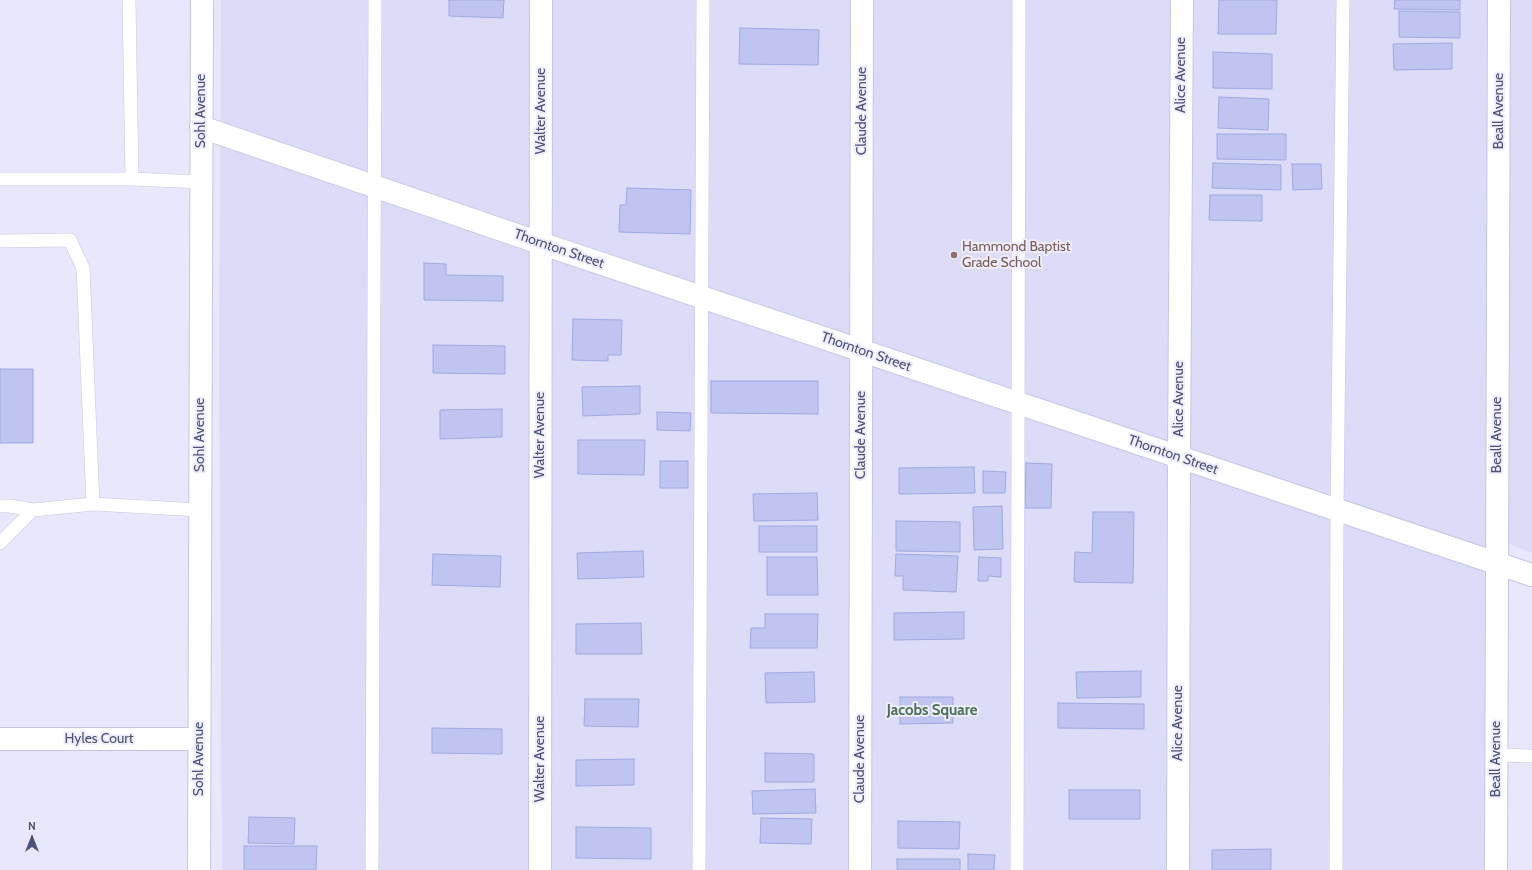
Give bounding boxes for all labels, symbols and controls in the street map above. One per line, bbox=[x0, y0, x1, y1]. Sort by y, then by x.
street label: Alice Avenue bbox=[1173, 37, 1189, 113]
street label: Claude Avenue bbox=[854, 67, 870, 155]
street label: Walter Avenue bbox=[533, 68, 549, 154]
street label: Beall Avenue bbox=[1491, 73, 1507, 149]
street label: Sohl Avenue bbox=[193, 74, 209, 148]
street label: Thornton Street bbox=[512, 226, 606, 272]
place label: Hammond Baptist Grade School bbox=[962, 239, 1070, 272]
marker: Hammond Baptist Grade School bbox=[949, 250, 959, 260]
street label: Thornton Street bbox=[819, 329, 913, 375]
street label: Alice Avenue bbox=[1171, 361, 1187, 437]
street label: Claude Avenue bbox=[853, 391, 869, 479]
street label: Walter Avenue bbox=[532, 392, 548, 478]
street label: Beall Avenue bbox=[1489, 397, 1505, 473]
street label: Sohl Avenue bbox=[192, 398, 208, 472]
street label: Thornton Street bbox=[1126, 432, 1220, 478]
street label: Alice Avenue bbox=[1170, 685, 1186, 761]
district label: Jacobs Square bbox=[887, 702, 977, 720]
street label: Claude Avenue bbox=[852, 715, 868, 803]
street label: Walter Avenue bbox=[532, 716, 548, 802]
street label: Beall Avenue bbox=[1488, 721, 1504, 797]
street label: Sohl Avenue bbox=[191, 722, 207, 796]
street label: Hyles Court bbox=[65, 731, 133, 747]
north arrow bbox=[12, 818, 52, 858]
text: N bbox=[28, 819, 36, 833]

